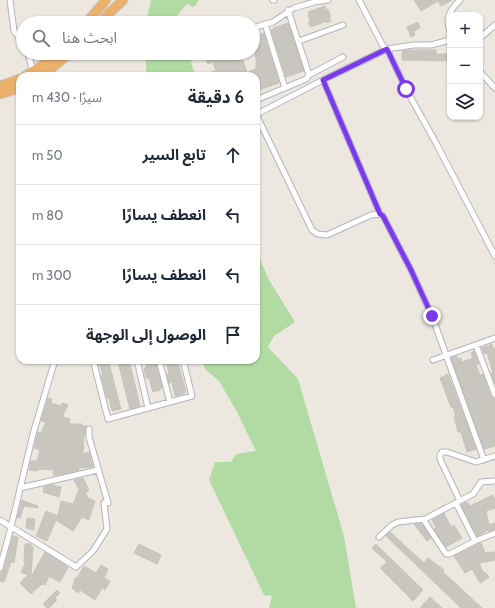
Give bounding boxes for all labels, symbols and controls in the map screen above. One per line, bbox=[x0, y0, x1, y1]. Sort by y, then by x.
map controls bbox=[447, 12, 483, 120]
button: + bbox=[447, 12, 483, 48]
search box bbox=[16, 16, 260, 60]
icon: search bbox=[30, 27, 52, 49]
text: ابحث هنا bbox=[62, 29, 117, 47]
button: − bbox=[447, 48, 483, 84]
route start bbox=[397, 80, 415, 98]
button: layers bbox=[447, 84, 483, 120]
text: 6 دقيقة bbox=[188, 87, 244, 107]
text: سيرًا · 430 m bbox=[32, 89, 102, 105]
icon: ahead bbox=[222, 144, 244, 166]
text: تابع السير bbox=[142, 146, 206, 164]
text: 50 m bbox=[32, 147, 62, 163]
icon: left bbox=[222, 204, 244, 226]
text: انعطف يسارًا bbox=[122, 206, 206, 224]
text: 80 m bbox=[32, 207, 63, 223]
icon: left bbox=[222, 264, 244, 286]
text: انعطف يسارًا bbox=[122, 266, 206, 284]
text: 300 m bbox=[32, 267, 72, 283]
route end bbox=[423, 307, 441, 325]
icon: arrive bbox=[222, 324, 244, 346]
text: الوصول إلى الوجهة bbox=[86, 326, 206, 344]

